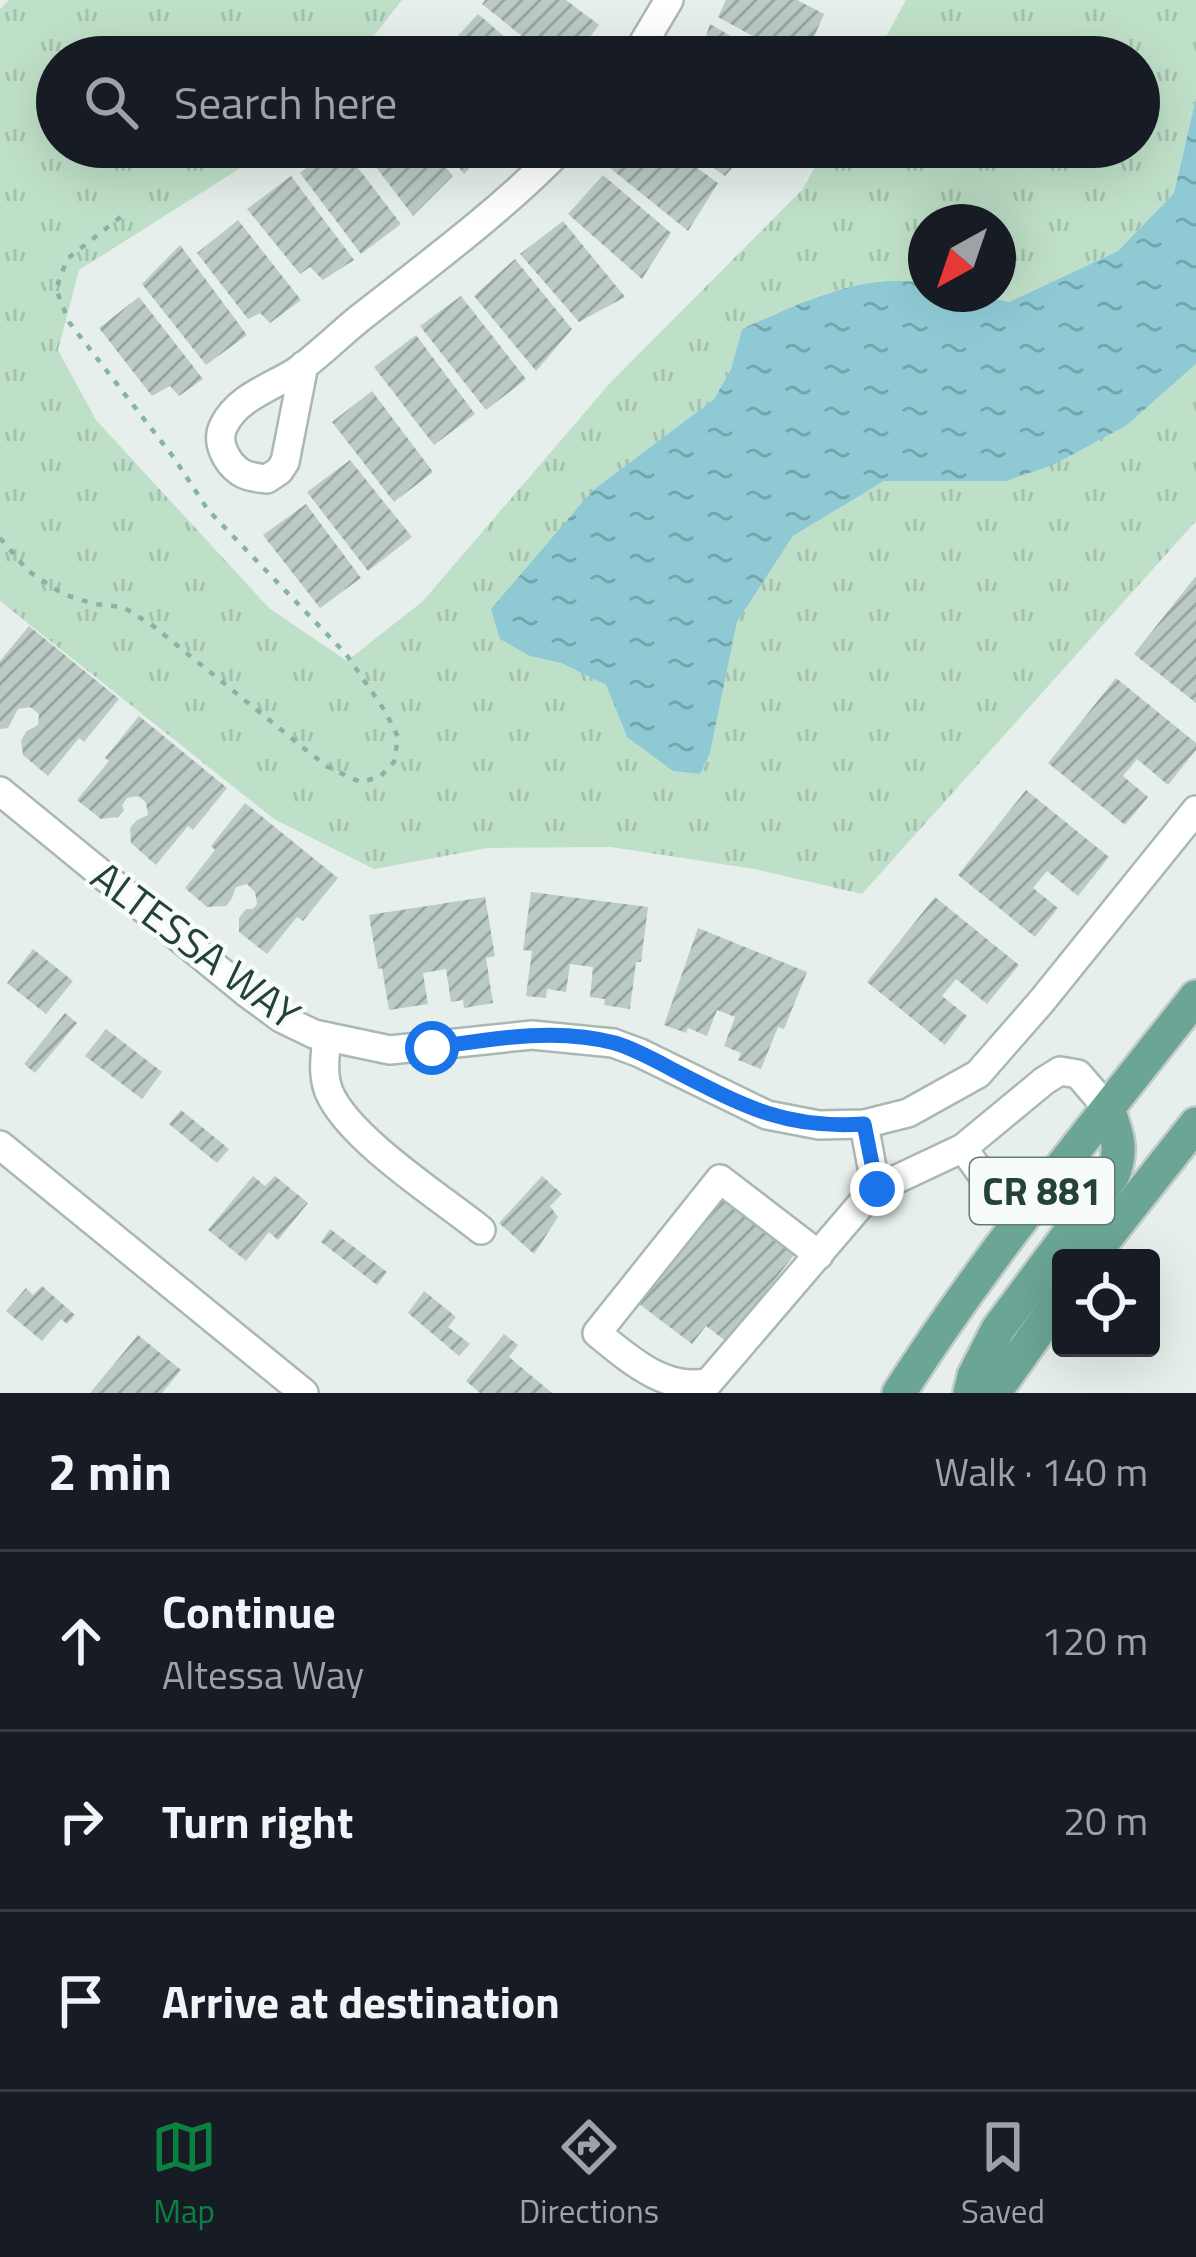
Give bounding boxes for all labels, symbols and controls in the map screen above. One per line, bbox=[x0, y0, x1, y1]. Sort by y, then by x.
search box bbox=[36, 36, 1160, 168]
text: Search here bbox=[174, 68, 397, 136]
icon: search bbox=[78, 69, 144, 135]
north arrow bbox=[908, 204, 1016, 312]
street label: ALTESSA WAY bbox=[78, 844, 315, 1045]
route start bbox=[405, 1021, 459, 1075]
road number: CR 881 bbox=[970, 1158, 1114, 1224]
route end bbox=[850, 1162, 904, 1216]
map controls bbox=[1052, 1249, 1160, 1357]
button: locate bbox=[1052, 1249, 1160, 1357]
text: 2 min bbox=[48, 1432, 172, 1510]
text: Walk · 140 m bbox=[934, 1442, 1148, 1501]
text: Continue bbox=[162, 1577, 336, 1645]
icon: ahead bbox=[48, 1608, 114, 1674]
text: 120 m bbox=[1041, 1611, 1148, 1670]
text: Altessa Way bbox=[162, 1645, 364, 1704]
text: Turn right bbox=[162, 1787, 353, 1855]
icon: right bbox=[48, 1788, 114, 1854]
text: 20 m bbox=[1063, 1791, 1148, 1850]
text: Arrive at destination bbox=[162, 1967, 560, 2035]
icon: arrive bbox=[48, 1968, 114, 2034]
tab: Map bbox=[151, 2114, 217, 2236]
tab: Directions bbox=[519, 2114, 659, 2236]
tab: Saved bbox=[961, 2114, 1045, 2236]

